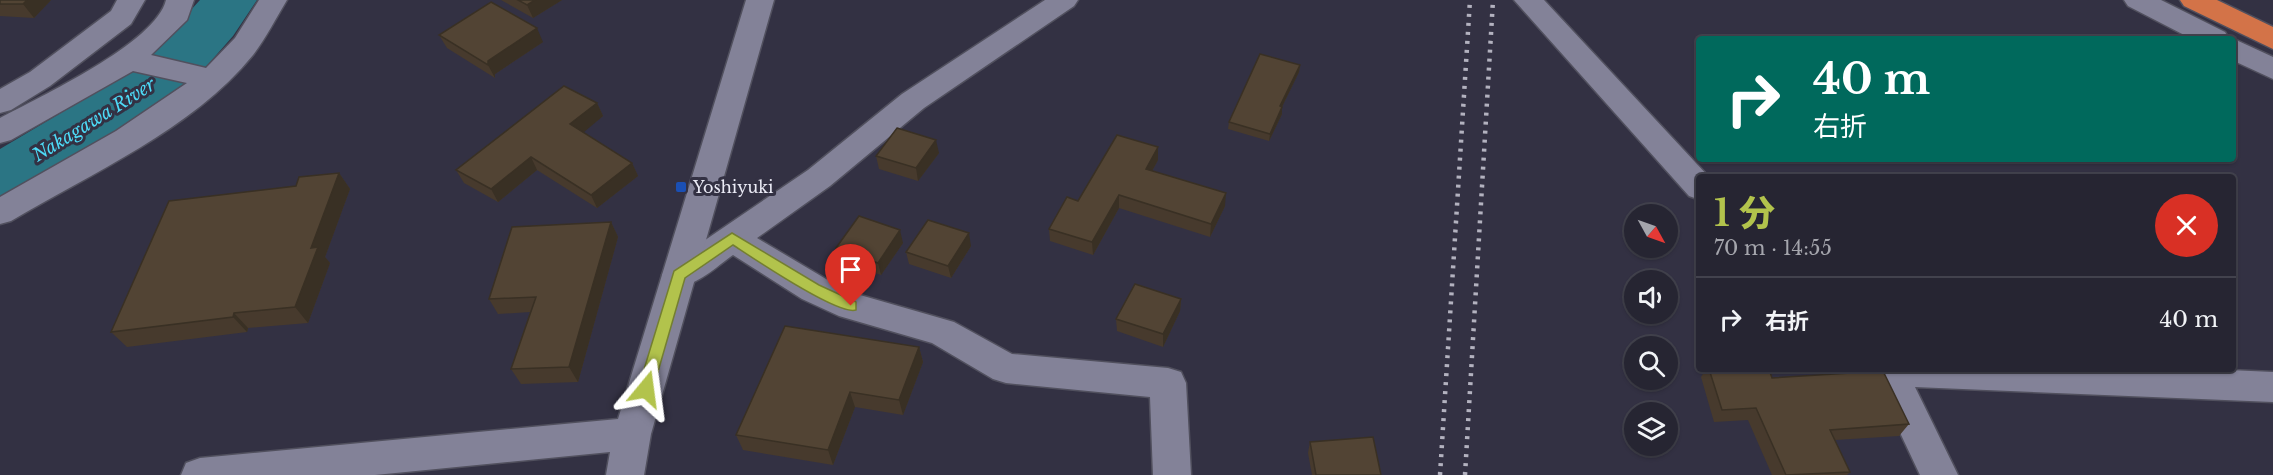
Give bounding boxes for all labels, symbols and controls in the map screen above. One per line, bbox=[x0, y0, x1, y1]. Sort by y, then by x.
text: 40 m bbox=[1813, 53, 1930, 105]
icon: right bbox=[1714, 60, 1792, 138]
water label: Nakagawa River bbox=[28, 73, 160, 167]
text: 右折 bbox=[1813, 110, 1867, 143]
place label: Yoshiyuki bbox=[692, 177, 774, 197]
marker: Yoshiyuki bbox=[674, 180, 688, 194]
text: 1 分 bbox=[1714, 191, 1775, 236]
button: close bbox=[2155, 194, 2218, 257]
north arrow bbox=[1624, 204, 1678, 258]
map controls bbox=[1624, 204, 1678, 456]
text: 70 m · 14:55 bbox=[1714, 236, 1832, 260]
pin bbox=[825, 244, 876, 306]
icon: arrive bbox=[834, 253, 867, 286]
button: sound bbox=[1624, 270, 1678, 324]
icon: right bbox=[1714, 303, 1747, 336]
text: 40 m bbox=[2160, 306, 2218, 333]
text: 右折 bbox=[1765, 308, 1809, 335]
button: search bbox=[1624, 336, 1678, 390]
position arrow bbox=[614, 357, 678, 421]
button: layers bbox=[1624, 402, 1678, 456]

